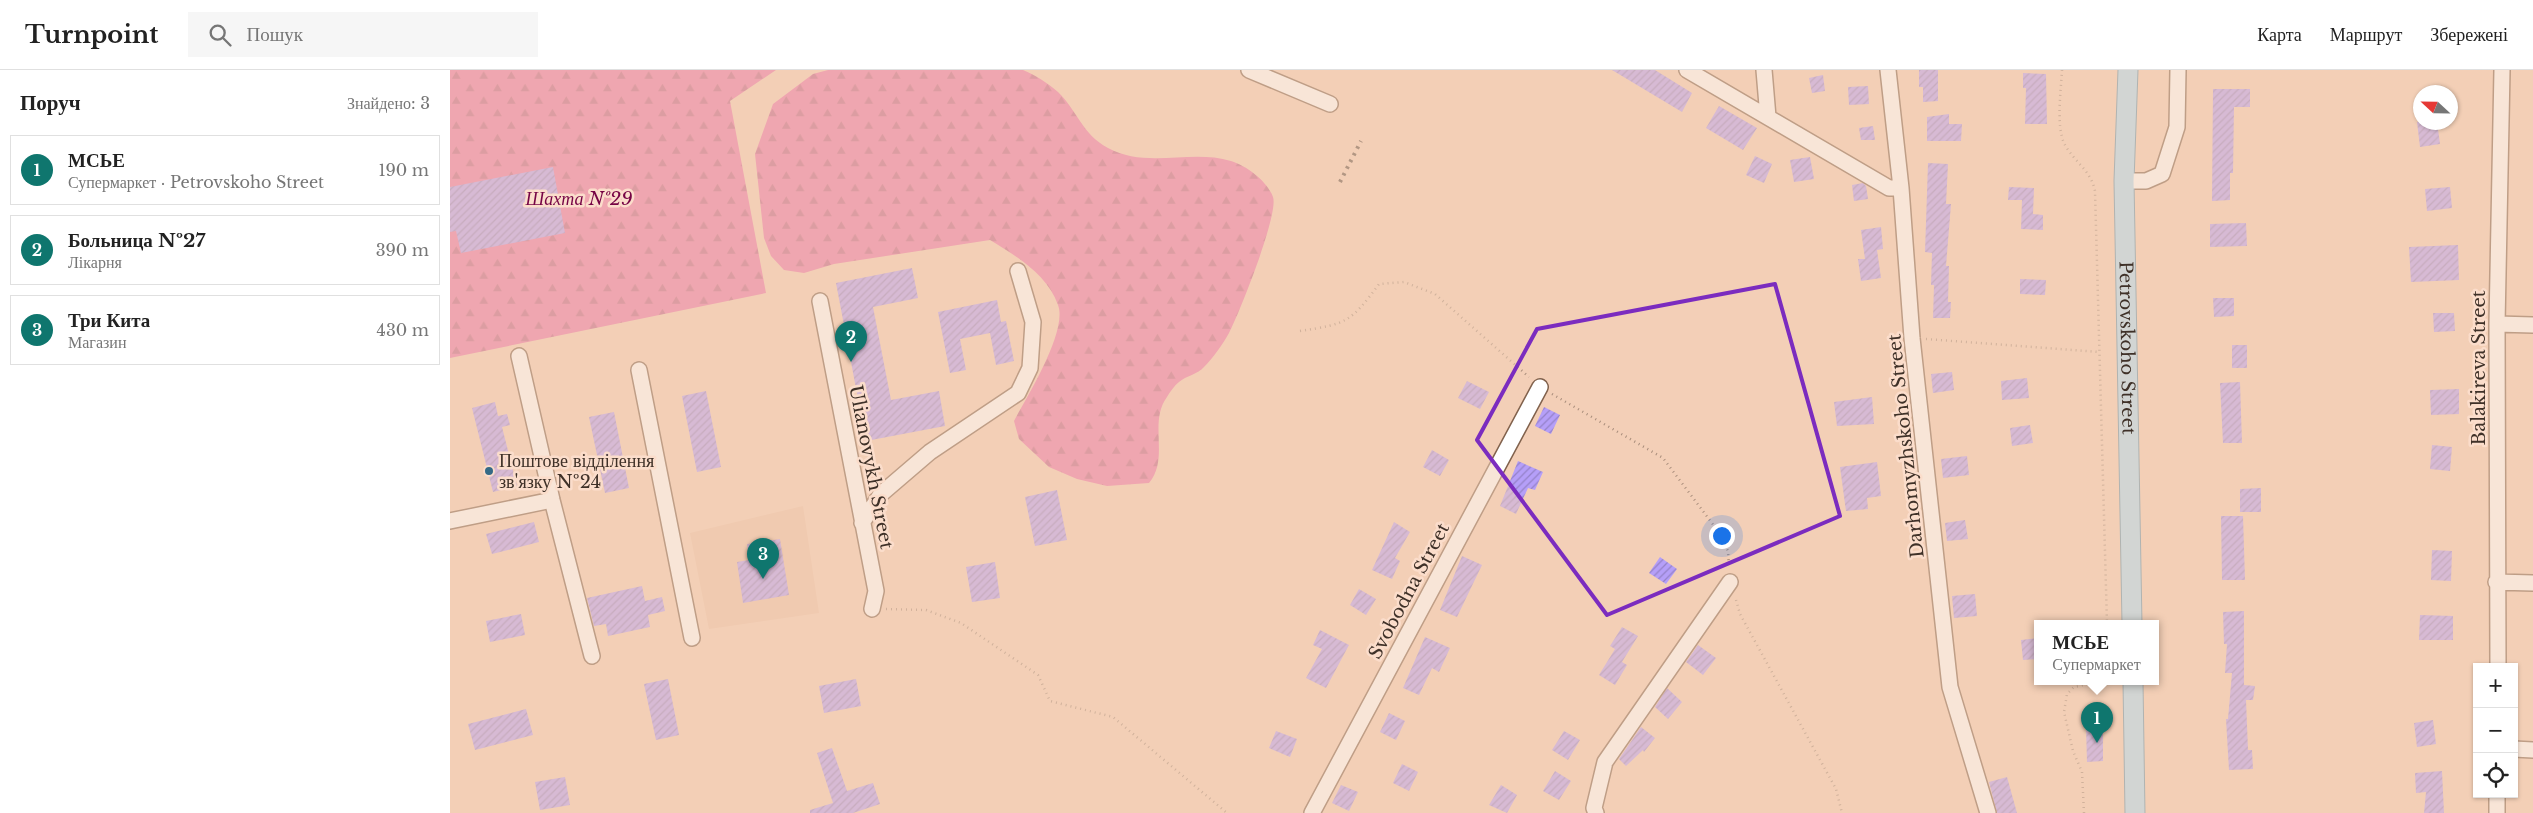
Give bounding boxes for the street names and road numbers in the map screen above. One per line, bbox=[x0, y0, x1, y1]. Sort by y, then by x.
street label: Petrovskoho Street bbox=[2114, 261, 2140, 435]
street label: Balakireva Street bbox=[2468, 290, 2490, 446]
street label: Darhomyzhskoho Street bbox=[1883, 333, 1929, 559]
street label: Ulianovykh Street bbox=[844, 383, 898, 551]
street label: Svobodna Street bbox=[1364, 519, 1454, 663]

